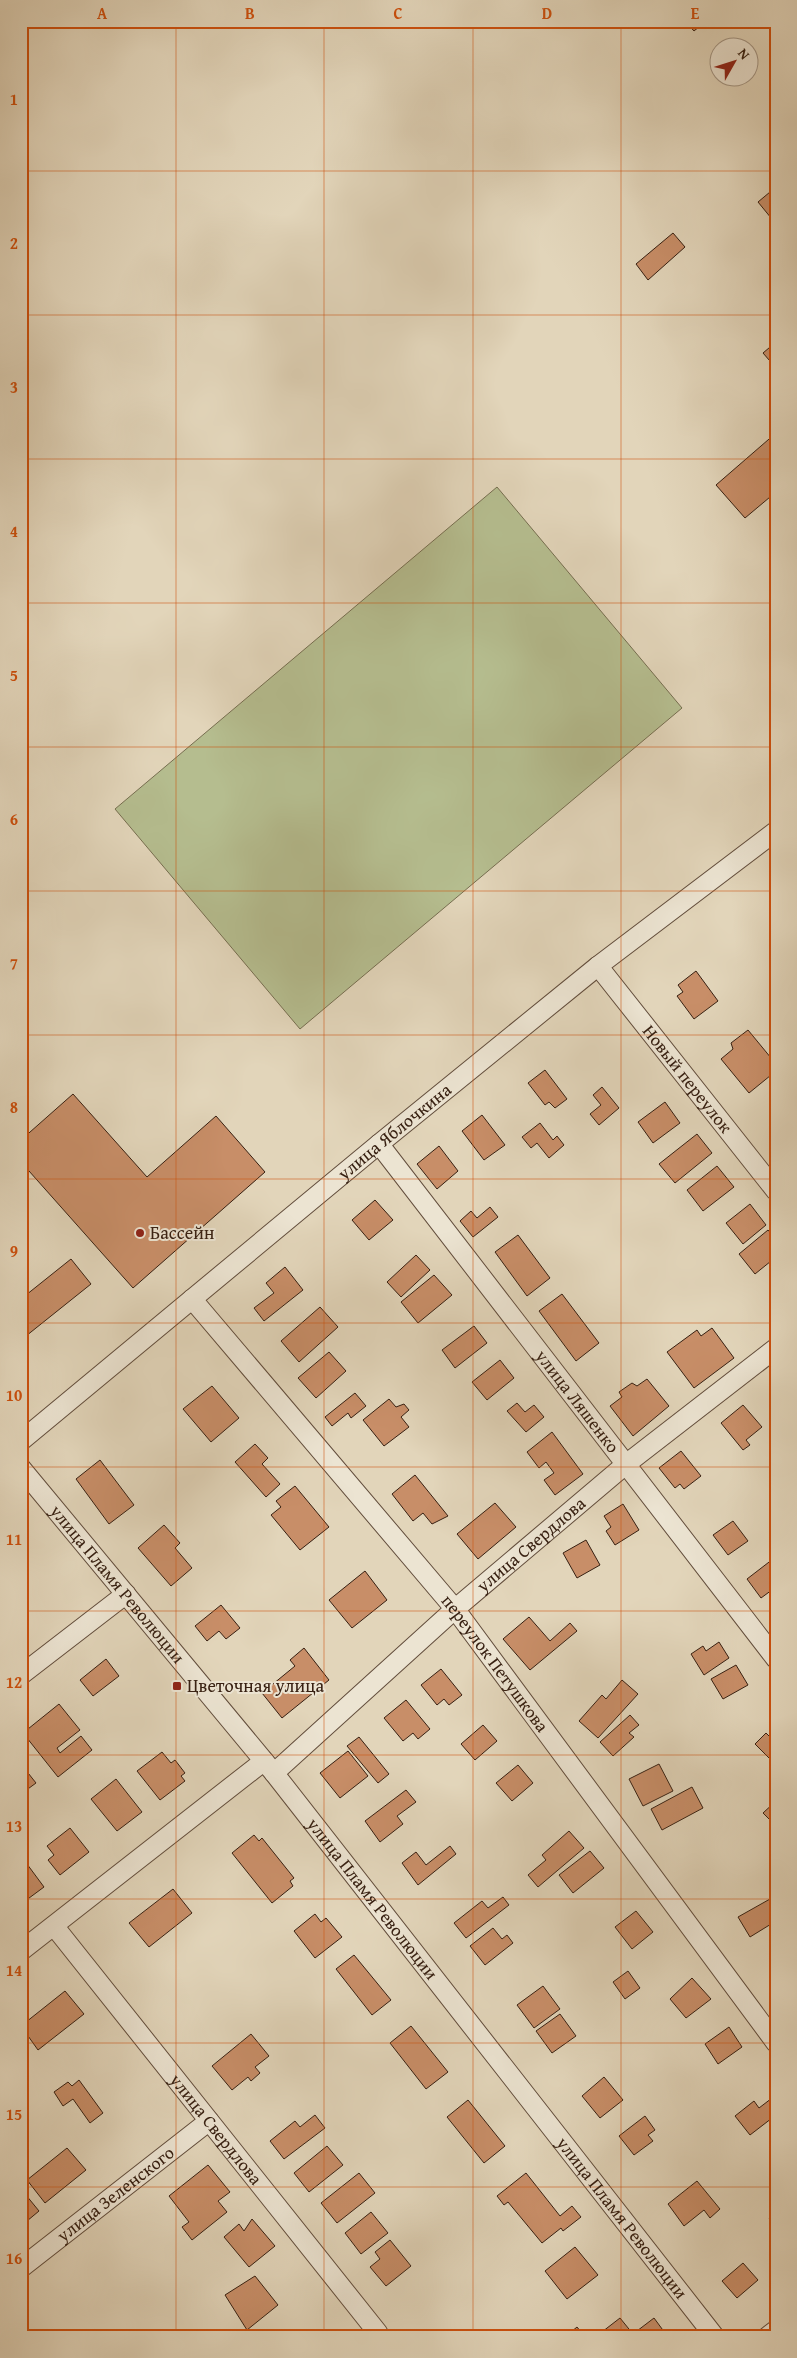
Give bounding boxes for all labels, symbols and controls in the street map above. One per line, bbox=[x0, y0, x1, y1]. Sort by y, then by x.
text: A bbox=[97, 1, 108, 25]
text: B bbox=[245, 1, 255, 25]
text: C bbox=[393, 1, 403, 25]
text: D bbox=[542, 1, 552, 25]
text: E bbox=[691, 1, 700, 25]
north arrow bbox=[710, 38, 760, 88]
text: N bbox=[733, 44, 755, 64]
text: 1 bbox=[10, 87, 18, 111]
text: 2 bbox=[10, 231, 18, 255]
text: 3 bbox=[10, 375, 18, 399]
text: 4 bbox=[10, 519, 18, 543]
text: 5 bbox=[10, 663, 18, 687]
text: 6 bbox=[10, 807, 18, 831]
text: 7 bbox=[10, 951, 18, 975]
street label: Новый переулок bbox=[636, 1019, 740, 1139]
street label: улица Яблочкина bbox=[331, 1076, 457, 1187]
text: 8 bbox=[10, 1095, 18, 1119]
place label: Бассейн bbox=[150, 1219, 214, 1246]
marker: Бассейн bbox=[134, 1227, 146, 1239]
text: 9 bbox=[10, 1239, 18, 1263]
street label: улица Ляшенко bbox=[529, 1343, 626, 1459]
text: 10 bbox=[6, 1383, 22, 1407]
street label: улица Свердлова bbox=[470, 1490, 592, 1599]
street label: улица Пламя Революции bbox=[43, 1498, 192, 1669]
text: 11 bbox=[6, 1527, 22, 1551]
street label: переулок Петушкова bbox=[435, 1588, 556, 1738]
text: 12 bbox=[6, 1670, 22, 1694]
place label: Цветочная улица bbox=[187, 1672, 324, 1699]
marker: Цветочная улица bbox=[171, 1680, 183, 1692]
street label: улица Пламя Революции bbox=[300, 1811, 445, 1986]
text: 13 bbox=[6, 1814, 22, 1838]
text: 14 bbox=[6, 1958, 22, 1982]
street label: улица Свердлова bbox=[163, 2067, 269, 2191]
text: 15 bbox=[6, 2102, 22, 2126]
street label: улица Пламя Революции bbox=[550, 2130, 694, 2305]
street label: улица Зеленского bbox=[50, 2139, 180, 2249]
text: 16 bbox=[6, 2246, 22, 2270]

